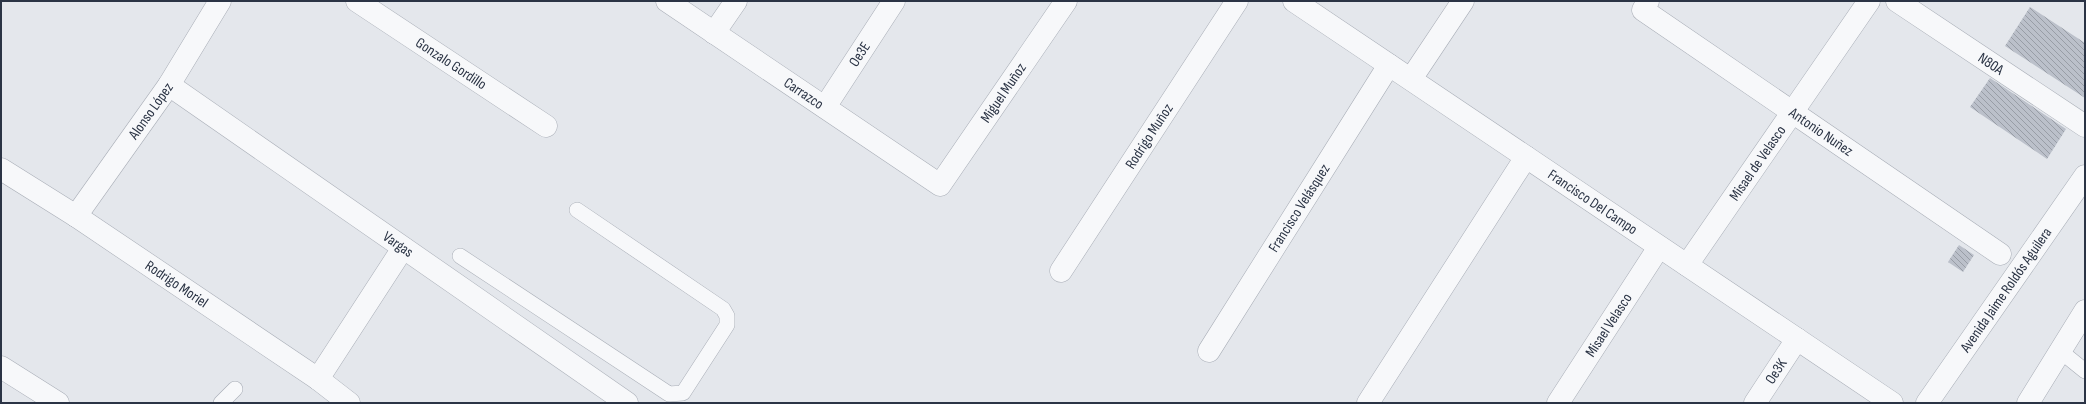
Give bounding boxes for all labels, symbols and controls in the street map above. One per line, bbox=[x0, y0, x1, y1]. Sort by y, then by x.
street label: Gonzalo Gordillo bbox=[412, 33, 490, 94]
street label: Oe3E bbox=[844, 38, 874, 70]
street label: N80A bbox=[1974, 48, 2008, 79]
street label: Miguel Muñoz bbox=[976, 59, 1031, 126]
street label: Carrazco bbox=[780, 73, 828, 113]
street label: Alonso López bbox=[123, 78, 178, 144]
street label: Rodrigo Muñoz bbox=[1121, 99, 1177, 172]
street label: Antonio Nuñez bbox=[1785, 103, 1857, 161]
street label: Misael de Velasco bbox=[1725, 122, 1790, 204]
street label: Francisco Velásquez bbox=[1264, 160, 1334, 256]
street label: Francisco Del Campo bbox=[1544, 165, 1641, 239]
street label: Avenida Jaime Roldós Aguilera bbox=[1955, 223, 2056, 357]
street label: Vargas bbox=[379, 227, 417, 261]
street label: Rodrigo Moriel bbox=[142, 256, 212, 312]
street label: Misael Velasco bbox=[1581, 289, 1636, 361]
street label: Oe3K bbox=[1761, 355, 1791, 388]

